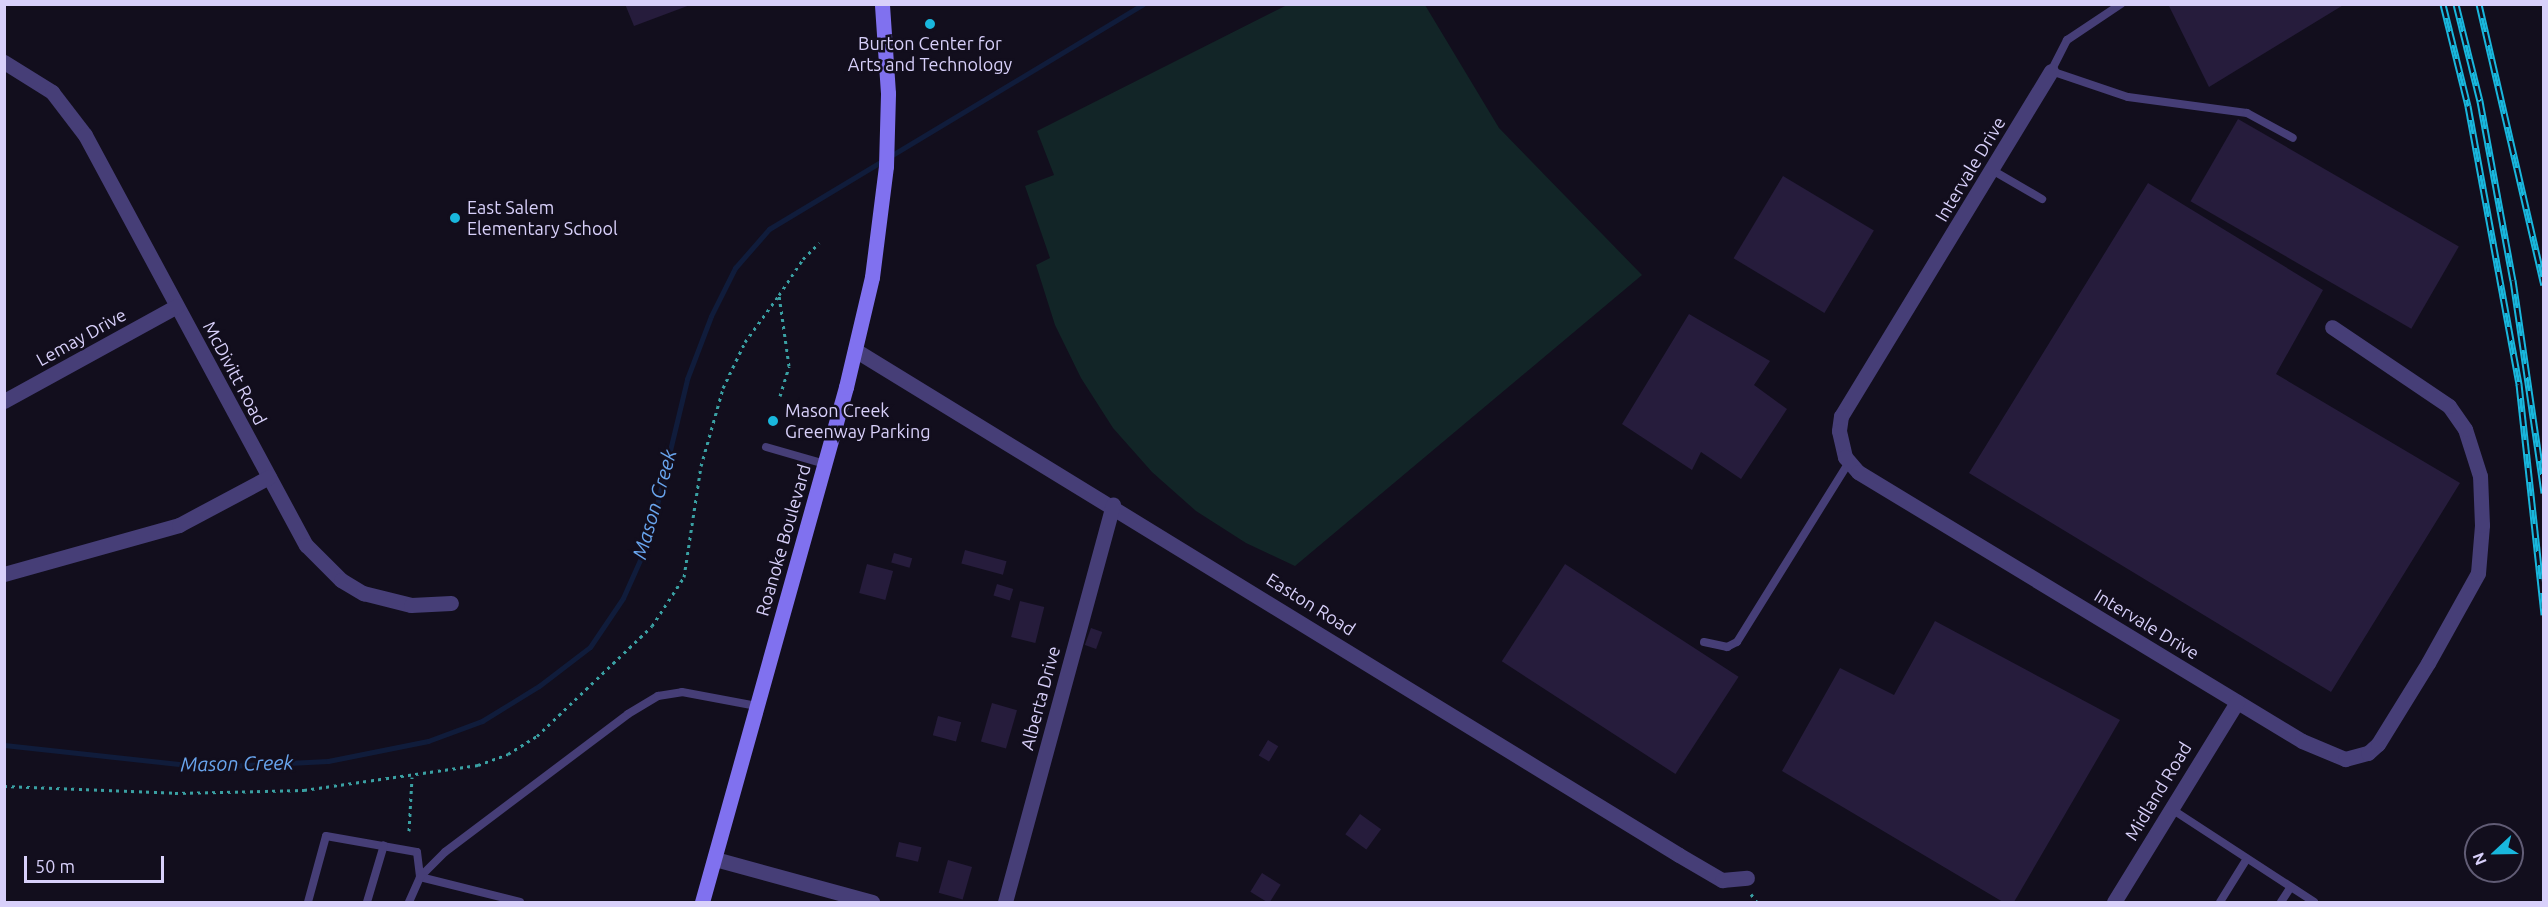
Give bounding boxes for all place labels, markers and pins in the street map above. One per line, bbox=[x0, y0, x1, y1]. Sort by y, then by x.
marker: Burton Center for Arts and Technology bbox=[923, 17, 937, 31]
place label: Burton Center for Arts and Technology bbox=[848, 33, 1012, 76]
place label: East Salem Elementary School bbox=[467, 197, 618, 240]
marker: East Salem Elementary School bbox=[448, 211, 462, 225]
place label: Mason Creek Greenway Parking bbox=[785, 400, 931, 442]
marker: Mason Creek Greenway Parking bbox=[766, 414, 780, 428]

